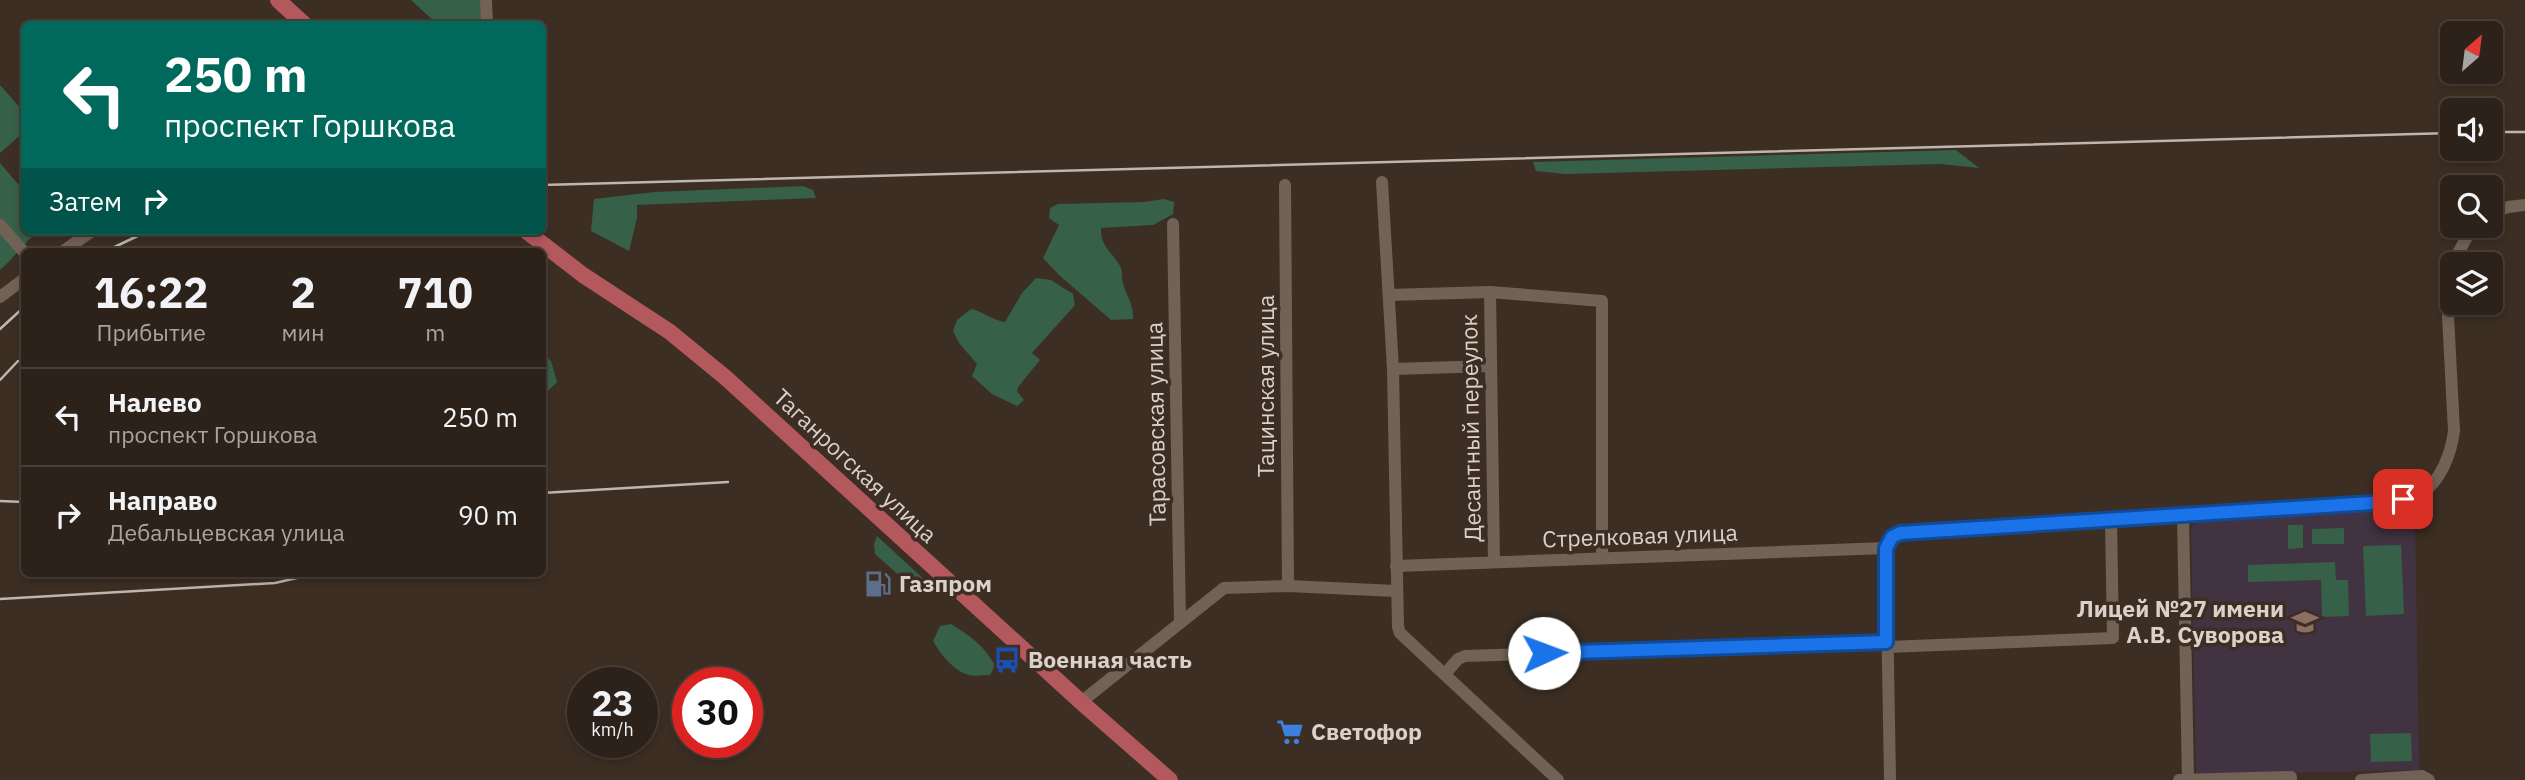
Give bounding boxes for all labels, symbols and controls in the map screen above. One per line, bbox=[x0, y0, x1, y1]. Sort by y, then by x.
north arrow bbox=[2440, 21, 2502, 84]
map controls bbox=[2440, 21, 2503, 315]
text: 250 m bbox=[164, 42, 308, 105]
icon: left bbox=[49, 49, 140, 140]
button: sound bbox=[2440, 98, 2503, 161]
text: проспект Горшкова bbox=[164, 104, 456, 146]
button: search bbox=[2440, 175, 2503, 238]
icon: right bbox=[136, 182, 174, 220]
text: Затем bbox=[49, 184, 122, 218]
button: layers bbox=[2440, 252, 2503, 315]
text: 16:22 bbox=[94, 265, 209, 320]
text: 2 bbox=[290, 265, 316, 320]
text: 710 bbox=[397, 265, 473, 320]
street label: Тацинская улица bbox=[1250, 295, 1280, 477]
street label: Десантный переулок bbox=[1453, 314, 1487, 542]
text: Прибытие bbox=[97, 317, 206, 347]
text: мин bbox=[281, 317, 325, 347]
text: m bbox=[425, 317, 445, 347]
street label: Тарасовская улица bbox=[1138, 322, 1172, 526]
street label: Таганрогская улица bbox=[768, 382, 944, 549]
text: Налево bbox=[108, 385, 202, 419]
icon: left bbox=[49, 398, 87, 436]
text: 250 m bbox=[442, 400, 518, 434]
text: проспект Горшкова bbox=[108, 419, 318, 449]
pin bbox=[2373, 469, 2433, 529]
icon: arrive bbox=[2384, 480, 2422, 518]
text: Направо bbox=[108, 483, 217, 517]
icon: right bbox=[49, 496, 87, 534]
text: 90 m bbox=[458, 498, 518, 532]
text: Дебальцевская улица bbox=[108, 517, 345, 547]
street label: Стрелковая улица bbox=[1542, 517, 1738, 553]
place label: Газпром bbox=[899, 568, 992, 598]
fuel station icon: Газпром bbox=[863, 569, 893, 599]
place label: Лицей №27 имени А.В. Суворова bbox=[2077, 593, 2284, 649]
school or university icon: Лицей №27 имени А.В. Суворова bbox=[2290, 607, 2320, 637]
position arrow bbox=[1507, 616, 1581, 690]
place label: Военная часть bbox=[1028, 644, 1192, 674]
bus stop icon: Военная часть bbox=[992, 645, 1022, 675]
speed limit sign: 30 bbox=[672, 667, 763, 758]
text: 23 bbox=[591, 680, 634, 726]
place label: Светофор bbox=[1311, 716, 1422, 746]
supermarket icon: Светофор bbox=[1275, 717, 1305, 747]
text: km/h bbox=[591, 718, 634, 741]

